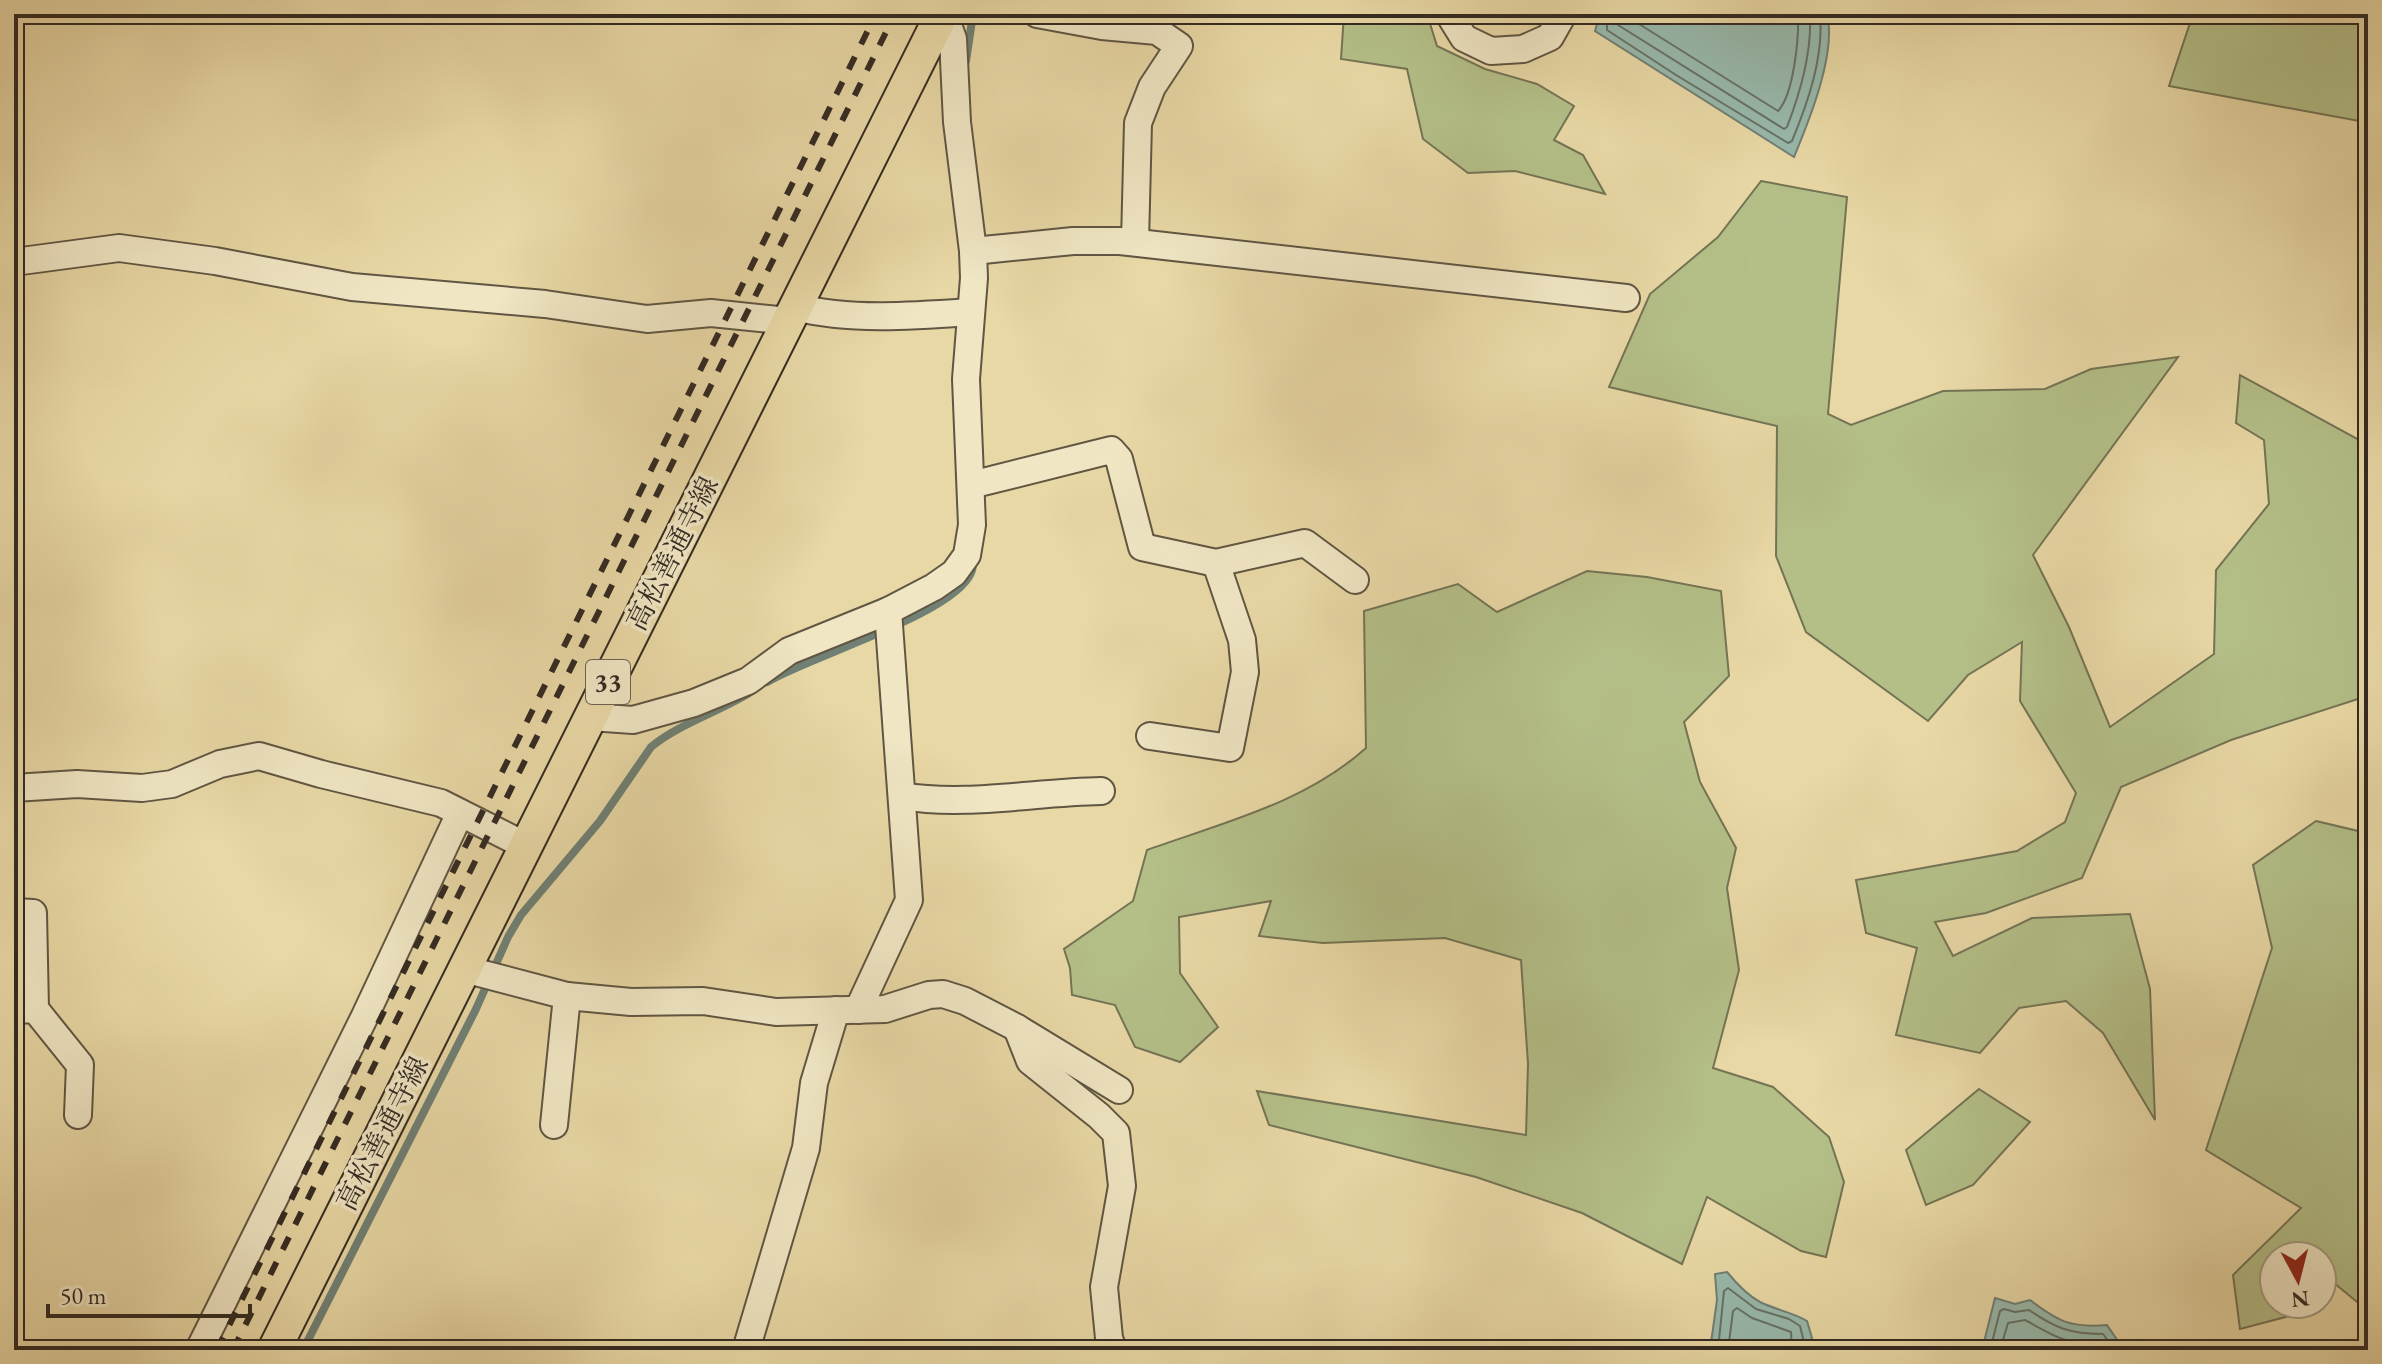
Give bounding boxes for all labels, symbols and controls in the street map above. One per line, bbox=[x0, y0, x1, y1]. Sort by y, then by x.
street label: 高松善通寺線 bbox=[618, 470, 726, 636]
road number: 33 bbox=[586, 660, 630, 704]
street label: 高松善通寺線 bbox=[328, 1050, 436, 1216]
north arrow bbox=[2258, 1240, 2338, 1320]
scale bar bbox=[48, 1268, 250, 1318]
text: 50 m bbox=[60, 1280, 107, 1311]
text: N bbox=[2290, 1284, 2311, 1315]

